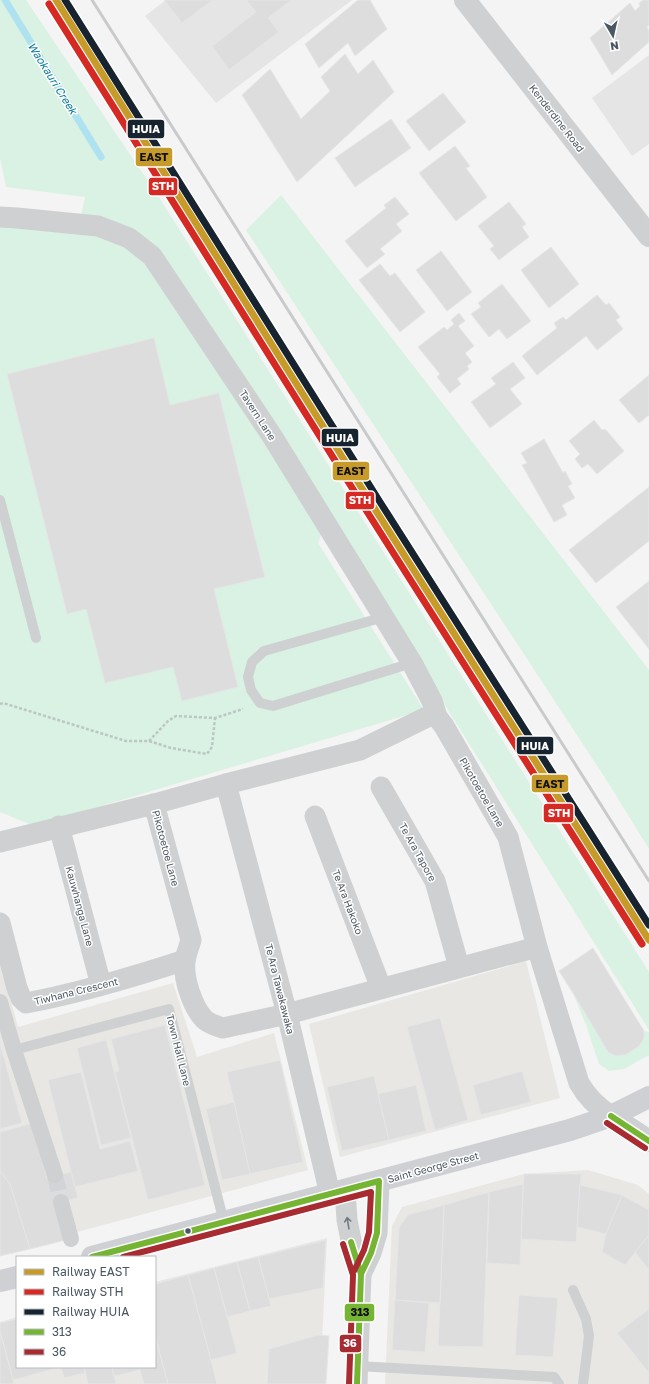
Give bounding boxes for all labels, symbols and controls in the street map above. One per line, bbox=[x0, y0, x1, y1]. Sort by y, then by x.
north arrow bbox=[593, 16, 633, 56]
text: N bbox=[609, 39, 620, 53]
water label: Waokauri Creek bbox=[26, 40, 81, 118]
street label: Kenderdine Road bbox=[527, 82, 587, 154]
line badge: HUIA bbox=[127, 119, 165, 139]
text: HUIA bbox=[132, 122, 160, 135]
line badge: EAST bbox=[135, 147, 173, 167]
text: EAST bbox=[140, 150, 168, 163]
line badge: STH bbox=[148, 177, 178, 196]
text: STH bbox=[152, 179, 174, 192]
street label: Tavern Lane bbox=[237, 387, 279, 443]
line badge: HUIA bbox=[321, 428, 359, 447]
text: HUIA bbox=[326, 431, 354, 444]
line badge: EAST bbox=[332, 461, 370, 481]
text: EAST bbox=[337, 464, 365, 477]
line badge: STH bbox=[345, 491, 375, 510]
text: STH bbox=[349, 493, 371, 506]
line badge: HUIA bbox=[516, 736, 554, 755]
text: HUIA bbox=[521, 739, 549, 752]
street label: Pikotoetoe Lane bbox=[457, 755, 507, 829]
line badge: EAST bbox=[531, 774, 569, 793]
text: EAST bbox=[536, 777, 564, 790]
line badge: STH bbox=[543, 803, 574, 823]
text: STH bbox=[548, 806, 570, 819]
street label: Pikotoetoe Lane bbox=[150, 809, 182, 888]
street label: Te Ara Tapore bbox=[397, 821, 439, 883]
street label: Kauwhanga Lane bbox=[64, 865, 96, 947]
street label: Te Ara Hakoko bbox=[330, 868, 366, 936]
street label: Te Ara Tawakawaka bbox=[263, 943, 297, 1035]
street label: Tiwhana Crescent bbox=[33, 975, 119, 1007]
street label: Town Hall Lane bbox=[164, 1013, 194, 1087]
street label: Saint George Street bbox=[386, 1149, 480, 1185]
one-way arrow bbox=[344, 1217, 352, 1230]
unlabelled marker bbox=[183, 1226, 193, 1236]
legend bbox=[16, 1256, 156, 1368]
text: Railway EAST bbox=[52, 1264, 130, 1279]
text: Railway STH bbox=[52, 1284, 124, 1299]
line badge: 313 bbox=[344, 1303, 375, 1322]
text: Railway HUIA bbox=[52, 1304, 129, 1319]
text: 313 bbox=[350, 1305, 370, 1318]
text: 313 bbox=[52, 1324, 72, 1339]
line badge: 36 bbox=[339, 1334, 362, 1353]
text: 36 bbox=[343, 1336, 357, 1349]
text: 36 bbox=[52, 1344, 66, 1359]

